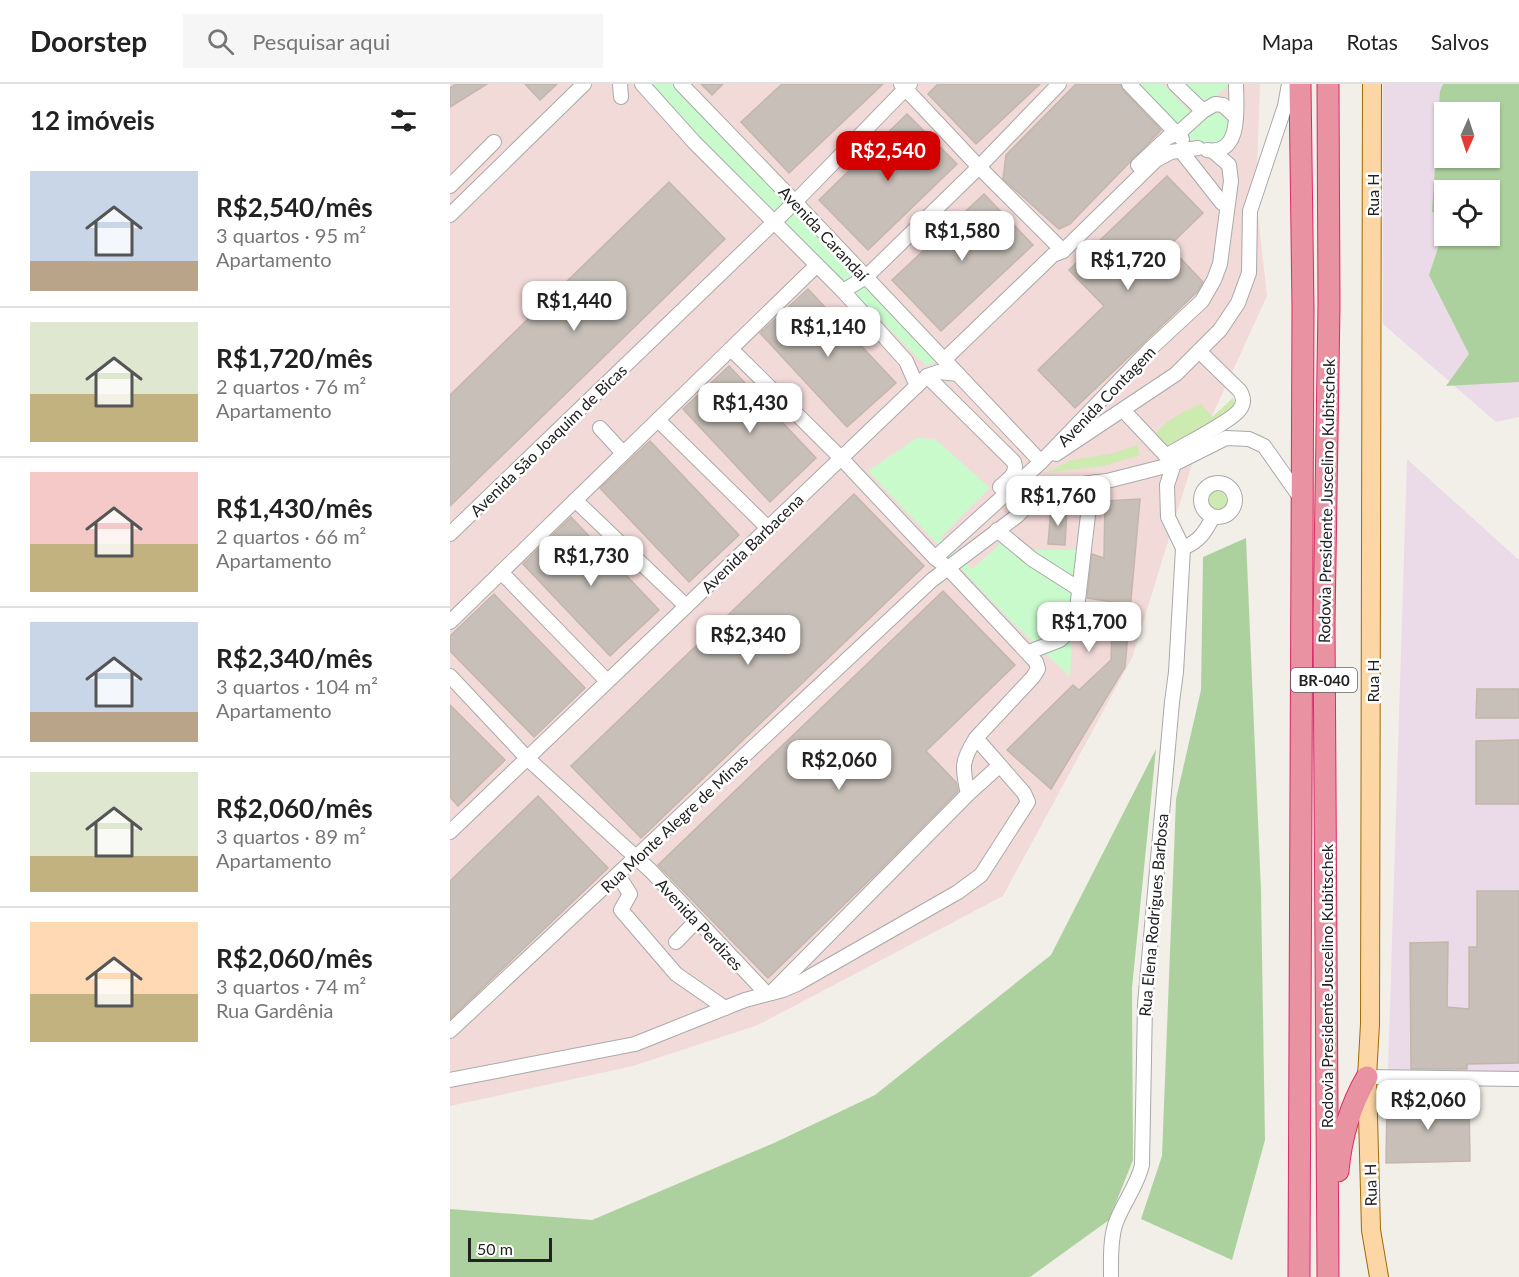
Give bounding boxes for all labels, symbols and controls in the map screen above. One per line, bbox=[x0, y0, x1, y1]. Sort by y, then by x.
search box bbox=[183, 14, 603, 68]
text: Doorstep bbox=[30, 24, 147, 58]
icon: search bbox=[204, 25, 237, 58]
text: Pesquisar aqui bbox=[252, 28, 390, 55]
text: Mapa bbox=[1262, 29, 1314, 54]
text: Rotas bbox=[1347, 29, 1398, 54]
text: Salvos bbox=[1431, 29, 1489, 54]
north arrow bbox=[1434, 102, 1500, 168]
map controls bbox=[1434, 102, 1500, 246]
text: 12 imóveis bbox=[30, 104, 155, 136]
icon: filters bbox=[387, 104, 420, 137]
pin: R$2,540 bbox=[833, 131, 943, 182]
text: R$2,540 bbox=[850, 138, 926, 162]
street label: Rua H bbox=[1363, 174, 1382, 216]
button: locate bbox=[1434, 180, 1500, 246]
street label: Avenida Carandaí bbox=[775, 182, 873, 285]
text: R$2,540/mês bbox=[216, 191, 373, 223]
icon: home bbox=[78, 195, 150, 267]
pin: R$1,580 bbox=[907, 211, 1017, 262]
text: R$1,580 bbox=[924, 218, 1000, 242]
text: 3 quartos · 95 m² bbox=[216, 223, 366, 247]
pin: R$1,720 bbox=[1073, 240, 1183, 291]
text: Apartamento bbox=[216, 247, 332, 271]
text: R$1,720 bbox=[1090, 247, 1166, 271]
pin: R$1,440 bbox=[519, 281, 629, 332]
text: R$1,440 bbox=[536, 288, 612, 312]
pin: R$1,140 bbox=[773, 307, 883, 358]
text: R$1,140 bbox=[790, 314, 866, 338]
text: R$1,720/mês bbox=[216, 342, 373, 374]
street label: Avenida Contagem bbox=[1053, 342, 1159, 450]
icon: home bbox=[78, 346, 150, 418]
street label: Rodovia Presidente Juscelino Kubitschek bbox=[1314, 358, 1338, 643]
street label: Avenida São Joaquim de Bicas bbox=[466, 360, 630, 520]
text: 2 quartos · 76 m² bbox=[216, 374, 366, 398]
pin: R$1,430 bbox=[695, 383, 805, 434]
text: R$1,430 bbox=[712, 390, 788, 414]
text: Apartamento bbox=[216, 398, 332, 422]
pin: R$1,760 bbox=[1003, 476, 1113, 527]
text: R$1,760 bbox=[1020, 483, 1096, 507]
street label: Avenida Barbacena bbox=[697, 490, 807, 596]
text: R$1,430/mês bbox=[216, 492, 373, 524]
icon: home bbox=[78, 496, 150, 568]
text: 2 quartos · 66 m² bbox=[216, 524, 366, 548]
pin: R$1,730 bbox=[536, 536, 646, 587]
text: R$1,730 bbox=[553, 543, 629, 567]
text: Apartamento bbox=[216, 548, 332, 572]
pin: R$1,700 bbox=[1034, 602, 1144, 653]
text: R$1,700 bbox=[1051, 609, 1127, 633]
pin: R$2,340 bbox=[693, 615, 803, 666]
text: R$2,340 bbox=[710, 622, 786, 646]
text: R$2,340/mês bbox=[216, 642, 373, 674]
icon: home bbox=[78, 646, 150, 718]
street label: Rua H bbox=[1363, 660, 1382, 702]
road number: BR-040 bbox=[1291, 668, 1357, 692]
text: 3 quartos · 104 m² bbox=[216, 674, 378, 698]
text: Apartamento bbox=[216, 698, 332, 722]
pin: R$2,060 bbox=[784, 740, 894, 791]
text: R$2,060 bbox=[801, 747, 877, 771]
street label: Rua Monte Alegre de Minas bbox=[597, 750, 752, 896]
text: R$2,060/mês bbox=[216, 792, 373, 824]
icon: home bbox=[78, 796, 150, 868]
street label: Rua Elena Rodrigues Barbosa bbox=[1135, 813, 1171, 1017]
text: 3 quartos · 89 m² bbox=[216, 824, 366, 848]
street label: Rodovia Presidente Juscelino Kubitschek bbox=[1317, 843, 1336, 1128]
text: Apartamento bbox=[216, 848, 332, 872]
street label: Avenida Perdizes bbox=[653, 874, 748, 974]
text: R$2,060/mês bbox=[216, 942, 373, 974]
icon: home bbox=[78, 946, 150, 1018]
text: 3 quartos · 74 m² bbox=[216, 974, 366, 998]
text: Rua Gardênia bbox=[216, 998, 333, 1022]
pin: R$2,060 bbox=[1373, 1080, 1483, 1131]
text: R$2,060 bbox=[1390, 1087, 1466, 1111]
street label: Rua H bbox=[1360, 1163, 1380, 1207]
scale bar bbox=[468, 1235, 552, 1262]
text: 50 m bbox=[477, 1239, 513, 1258]

